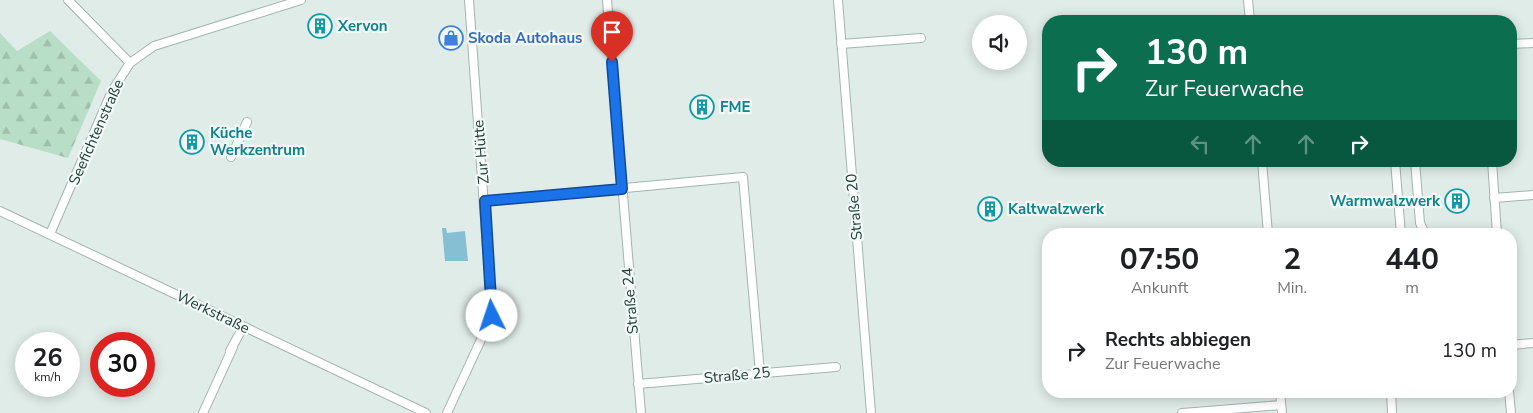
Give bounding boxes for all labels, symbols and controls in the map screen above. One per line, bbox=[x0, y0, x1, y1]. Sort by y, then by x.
pin bbox=[591, 11, 633, 62]
building icon: Xervon bbox=[307, 13, 333, 39]
map controls bbox=[972, 15, 1027, 70]
button: sound bbox=[972, 15, 1027, 70]
place label: Xervon bbox=[337, 16, 388, 36]
icon: arrive bbox=[598, 18, 626, 46]
shop icon: Skoda Autohaus bbox=[438, 25, 464, 51]
place label: Skoda Autohaus bbox=[468, 28, 582, 48]
text: 130 m bbox=[1145, 29, 1248, 76]
icon: right bbox=[1062, 35, 1127, 100]
text: Zur Feuerwache bbox=[1145, 74, 1304, 104]
street label: Seefichtenstraße bbox=[64, 76, 128, 188]
building icon: FME bbox=[689, 94, 715, 120]
place label: FME bbox=[720, 97, 750, 117]
street label: Zur Hütte bbox=[468, 119, 494, 185]
place label: Küche Werkzentrum bbox=[210, 123, 305, 160]
building icon: Küche Werkzentrum bbox=[179, 129, 205, 155]
icon: left bbox=[1186, 130, 1214, 158]
icon: ahead bbox=[1239, 130, 1267, 158]
icon: ahead bbox=[1292, 130, 1320, 158]
icon: right bbox=[1345, 130, 1373, 158]
street label: Straße 20 bbox=[841, 173, 867, 241]
building icon: Warmwalzwerk bbox=[1444, 188, 1470, 214]
place label: Warmwalzwerk bbox=[1330, 191, 1441, 211]
building icon: Kaltwalzwerk bbox=[977, 196, 1003, 222]
place label: Kaltwalzwerk bbox=[1008, 199, 1105, 219]
text: 07:50 bbox=[1120, 239, 1199, 280]
text: 2 bbox=[1283, 239, 1301, 280]
text: 440 bbox=[1385, 239, 1439, 280]
street label: Straße 24 bbox=[617, 267, 643, 335]
text: Ankunft bbox=[1131, 277, 1188, 299]
text: Min. bbox=[1277, 277, 1307, 299]
text: m bbox=[1405, 277, 1419, 299]
street label: Werkstraße bbox=[173, 286, 253, 338]
position arrow bbox=[465, 289, 517, 341]
text: Rechts abbiegen bbox=[1105, 327, 1251, 353]
speed limit sign: 30 bbox=[90, 332, 155, 397]
icon: right bbox=[1062, 337, 1090, 365]
text: 130 m bbox=[1442, 338, 1497, 364]
text: 26 bbox=[32, 341, 63, 375]
text: Zur Feuerwache bbox=[1105, 353, 1221, 375]
street label: Straße 25 bbox=[703, 362, 771, 388]
text: km/h bbox=[34, 369, 61, 385]

